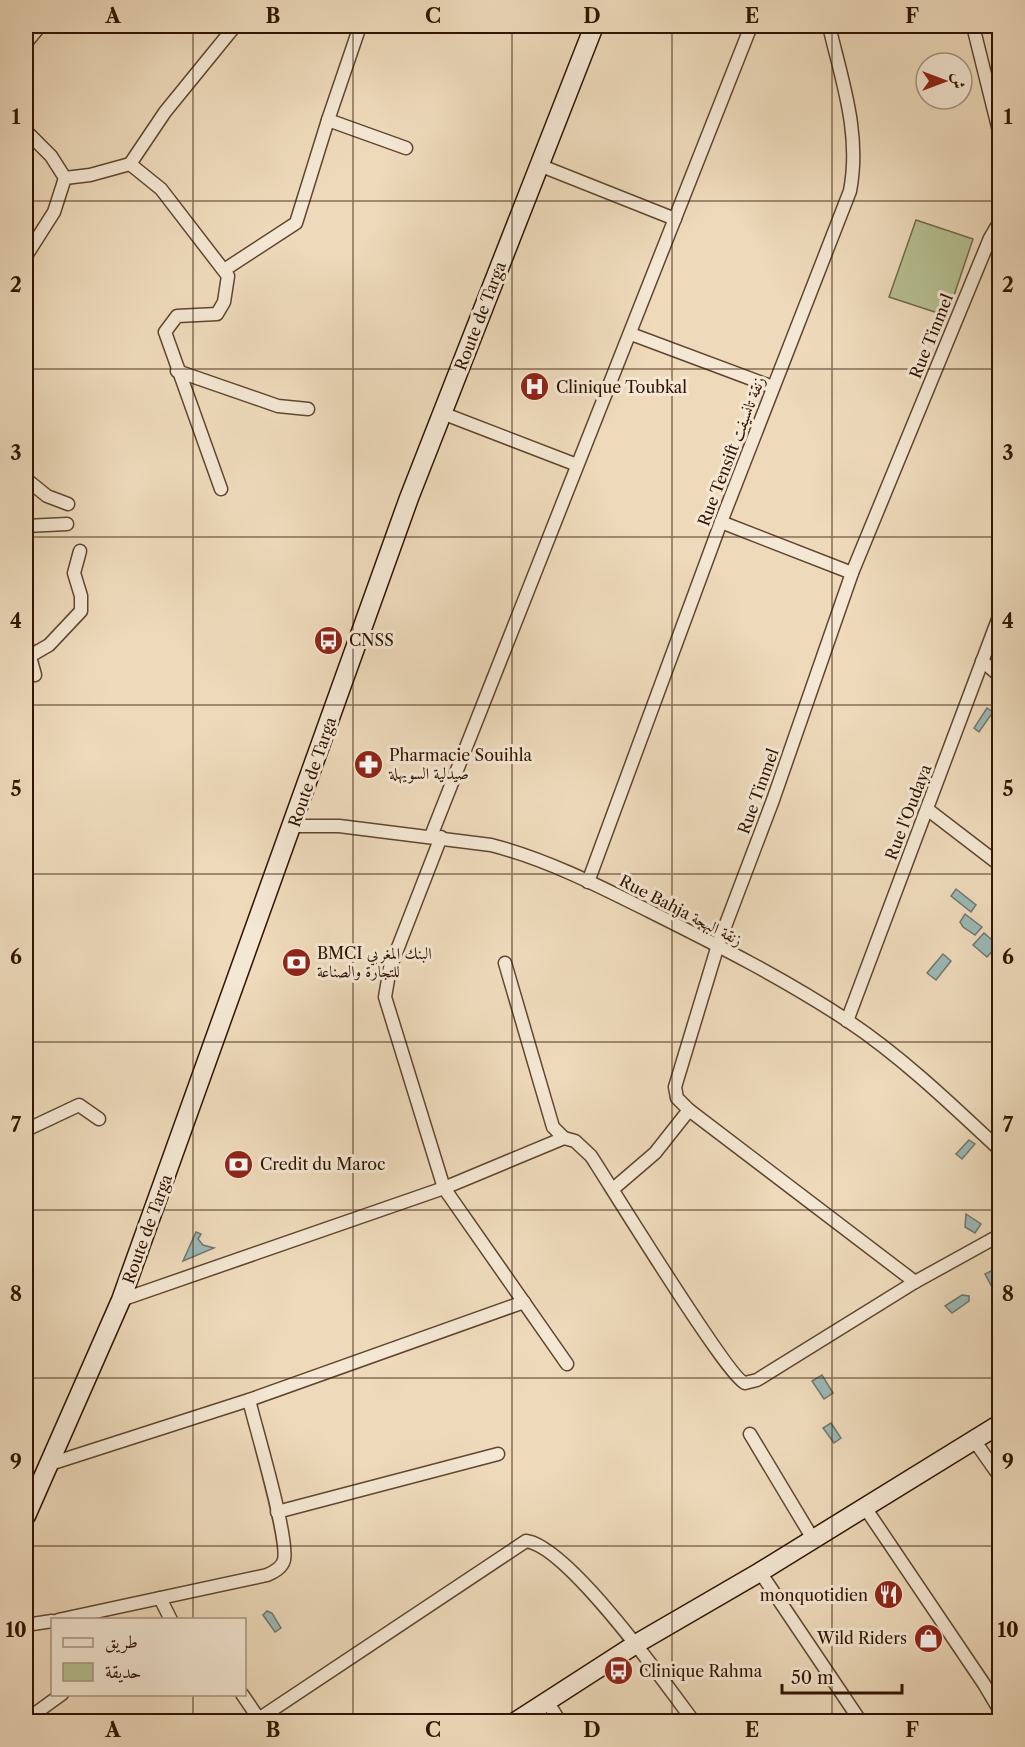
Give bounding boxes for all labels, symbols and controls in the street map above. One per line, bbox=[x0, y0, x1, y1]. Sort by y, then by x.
text: A bbox=[104, 4, 121, 28]
text: B bbox=[266, 4, 281, 28]
text: C bbox=[425, 4, 441, 28]
text: D bbox=[583, 4, 601, 28]
text: E bbox=[745, 4, 759, 28]
text: F bbox=[905, 4, 919, 28]
north arrow bbox=[914, 51, 974, 111]
text: ش bbox=[949, 73, 969, 89]
text: 1 bbox=[12, 105, 21, 129]
text: 1 bbox=[1004, 105, 1013, 129]
street label: Route de Targa bbox=[450, 258, 510, 373]
text: 2 bbox=[10, 273, 22, 297]
text: 2 bbox=[1002, 273, 1014, 297]
street label: Rue Tinmel bbox=[905, 290, 957, 381]
hospital icon: Clinique Toubkal bbox=[519, 371, 551, 403]
street label: Rue Tensift زنقة تانسيفت bbox=[693, 373, 769, 529]
place label: Clinique Toubkal bbox=[556, 377, 687, 397]
text: 3 bbox=[10, 441, 22, 465]
text: 3 bbox=[1002, 441, 1014, 465]
text: 4 bbox=[10, 609, 22, 633]
text: 4 bbox=[1002, 609, 1014, 633]
bus stop icon: CNSS bbox=[312, 624, 344, 656]
place label: CNSS bbox=[349, 630, 394, 650]
street label: Route de Targa bbox=[284, 714, 340, 830]
place label: Pharmacie Souihla صيدلية السويهلة bbox=[388, 745, 532, 784]
street label: Rue Tinmel bbox=[733, 745, 783, 837]
pharmacy icon: Pharmacie Souihla صيدلية السويهلة bbox=[352, 748, 384, 780]
street label: Rue l'Oudaya bbox=[881, 761, 936, 863]
text: 5 bbox=[10, 777, 22, 801]
text: 5 bbox=[1002, 777, 1014, 801]
street label: Rue Bahja زنقة البهجة bbox=[616, 870, 746, 951]
place label: BMCI البنك المغربي للتجارة والصناعة bbox=[317, 943, 432, 981]
text: 6 bbox=[10, 945, 22, 969]
text: 6 bbox=[1002, 945, 1014, 969]
bank icon: BMCI البنك المغربي للتجارة والصناعة bbox=[280, 946, 312, 978]
text: 7 bbox=[11, 1113, 22, 1137]
text: 7 bbox=[1003, 1113, 1014, 1137]
bank icon: Credit du Maroc bbox=[223, 1148, 255, 1180]
place label: Credit du Maroc bbox=[260, 1154, 385, 1174]
street label: Route de Targa bbox=[118, 1171, 176, 1286]
text: 8 bbox=[10, 1282, 22, 1306]
text: 8 bbox=[1002, 1282, 1014, 1306]
text: 9 bbox=[10, 1450, 22, 1474]
text: 9 bbox=[1002, 1450, 1014, 1474]
restaurant icon: monquotidien bbox=[873, 1579, 905, 1611]
place label: monquotidien bbox=[760, 1585, 868, 1605]
text: 10 bbox=[5, 1618, 27, 1642]
legend bbox=[51, 1618, 246, 1696]
text: 10 bbox=[997, 1618, 1019, 1642]
shop icon: Wild Riders bbox=[912, 1622, 944, 1654]
place label: Wild Riders bbox=[816, 1628, 907, 1648]
text: طريق bbox=[105, 1631, 138, 1654]
bus stop icon: Clinique Rahma bbox=[602, 1655, 634, 1687]
scale bar bbox=[782, 1657, 902, 1695]
text: حديقة bbox=[105, 1661, 141, 1683]
place label: Clinique Rahma bbox=[639, 1661, 763, 1681]
text: 50 m bbox=[791, 1667, 834, 1689]
text: A bbox=[104, 1718, 121, 1742]
text: B bbox=[266, 1718, 281, 1742]
text: C bbox=[425, 1718, 441, 1742]
text: D bbox=[583, 1718, 601, 1742]
text: E bbox=[745, 1718, 759, 1742]
text: F bbox=[905, 1718, 919, 1742]

